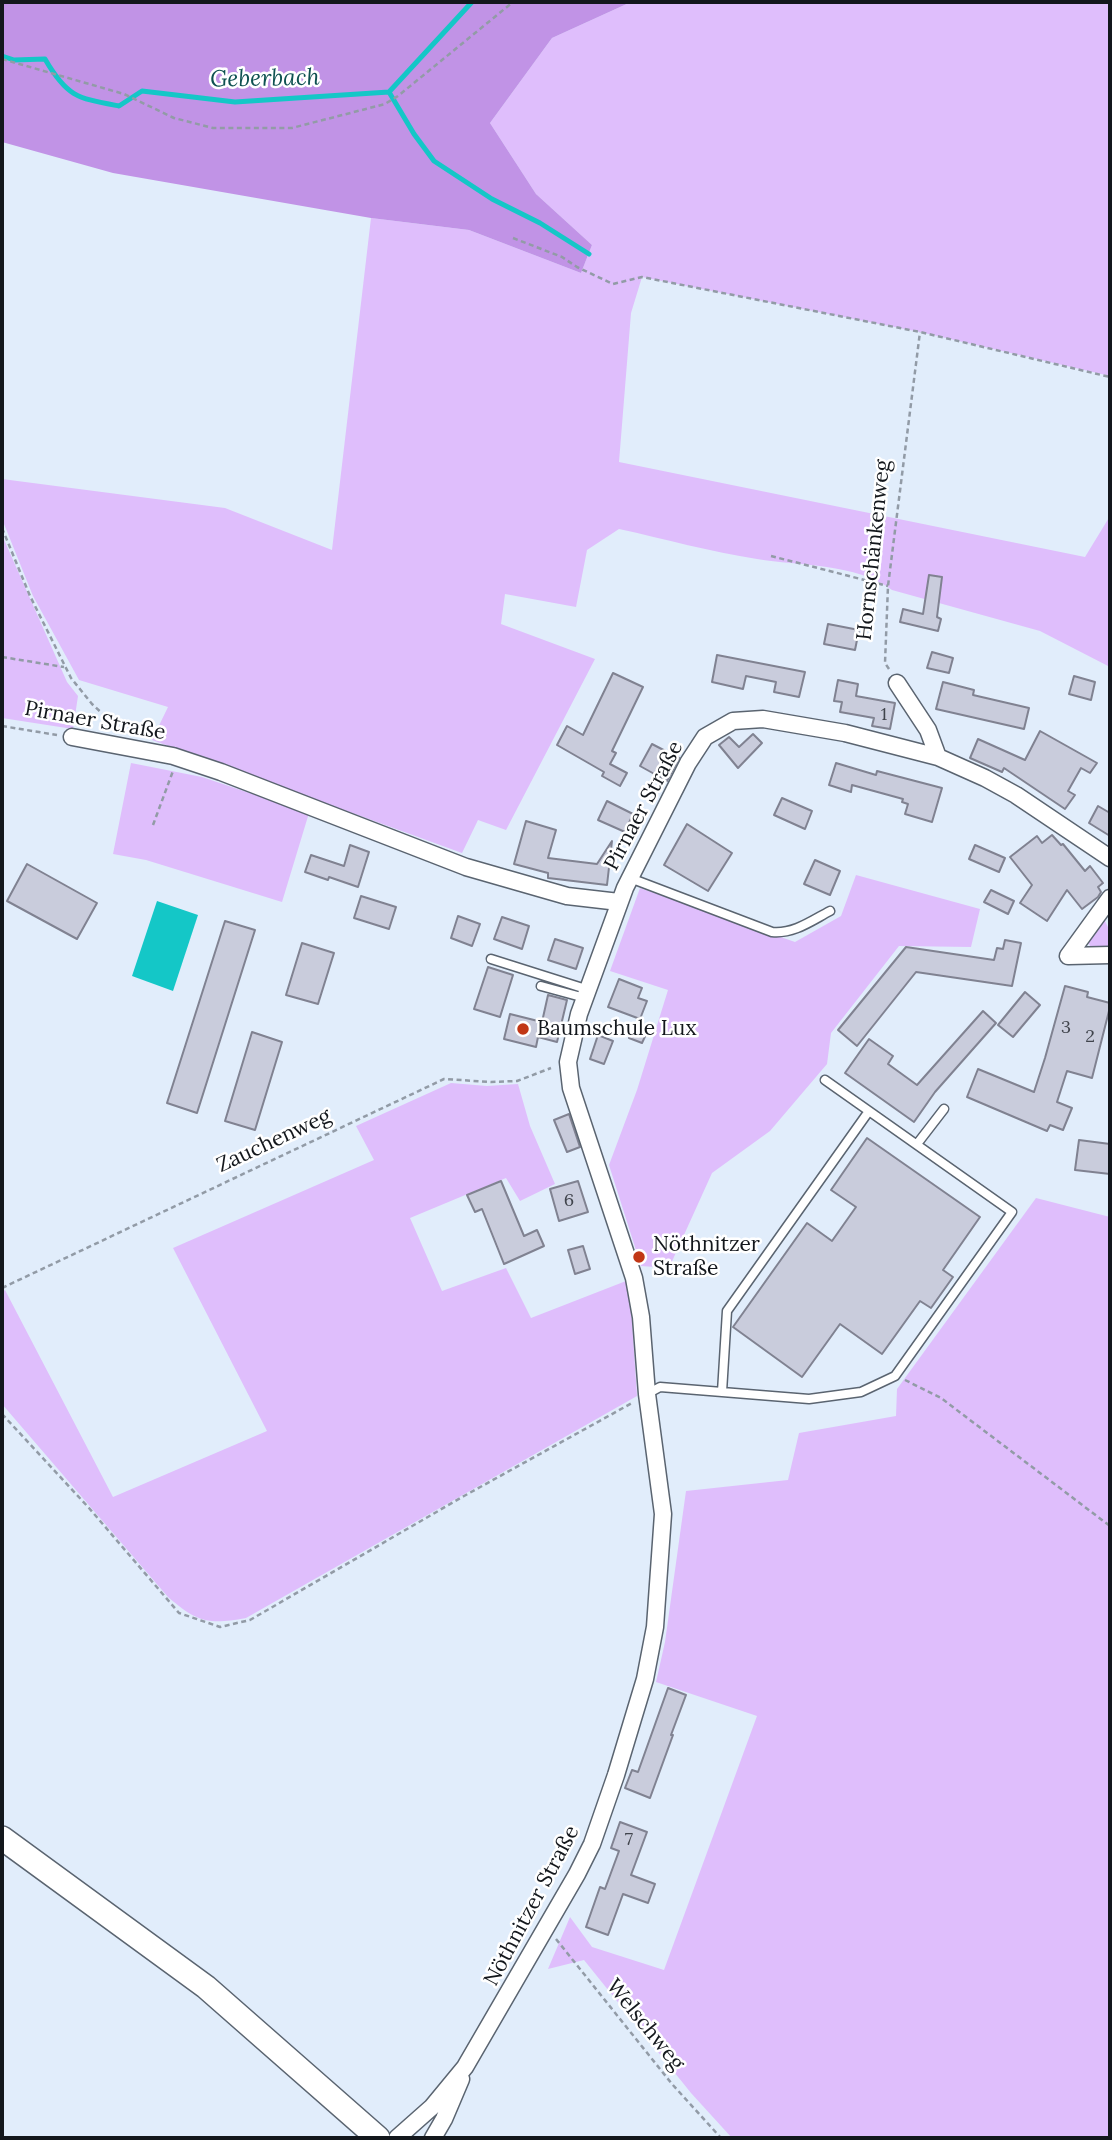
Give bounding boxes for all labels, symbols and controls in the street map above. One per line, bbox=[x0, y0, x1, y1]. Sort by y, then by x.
water label: Geberbach bbox=[210, 64, 320, 94]
street label: Hornschänkenweg bbox=[852, 458, 896, 642]
street label: Pirnaer Straße bbox=[23, 696, 167, 746]
house number: 1 bbox=[881, 704, 887, 726]
street label: Pirnaer Straße bbox=[599, 737, 689, 875]
place label: Baumschule Lux bbox=[537, 1016, 697, 1042]
house number: 3 bbox=[1061, 1017, 1071, 1039]
marker: Baumschule Lux bbox=[515, 1021, 531, 1037]
house number: 2 bbox=[1085, 1026, 1095, 1048]
street label: Zauchenweg bbox=[213, 1104, 335, 1178]
house number: 6 bbox=[564, 1190, 574, 1212]
place label: Nöthnitzer Straße bbox=[653, 1232, 760, 1282]
marker: Nöthnitzer Straße bbox=[631, 1249, 647, 1265]
street label: Nöthnitzer Straße bbox=[479, 1822, 585, 1990]
house number: 7 bbox=[625, 1829, 633, 1851]
street label: Welschweg bbox=[601, 1974, 689, 2076]

